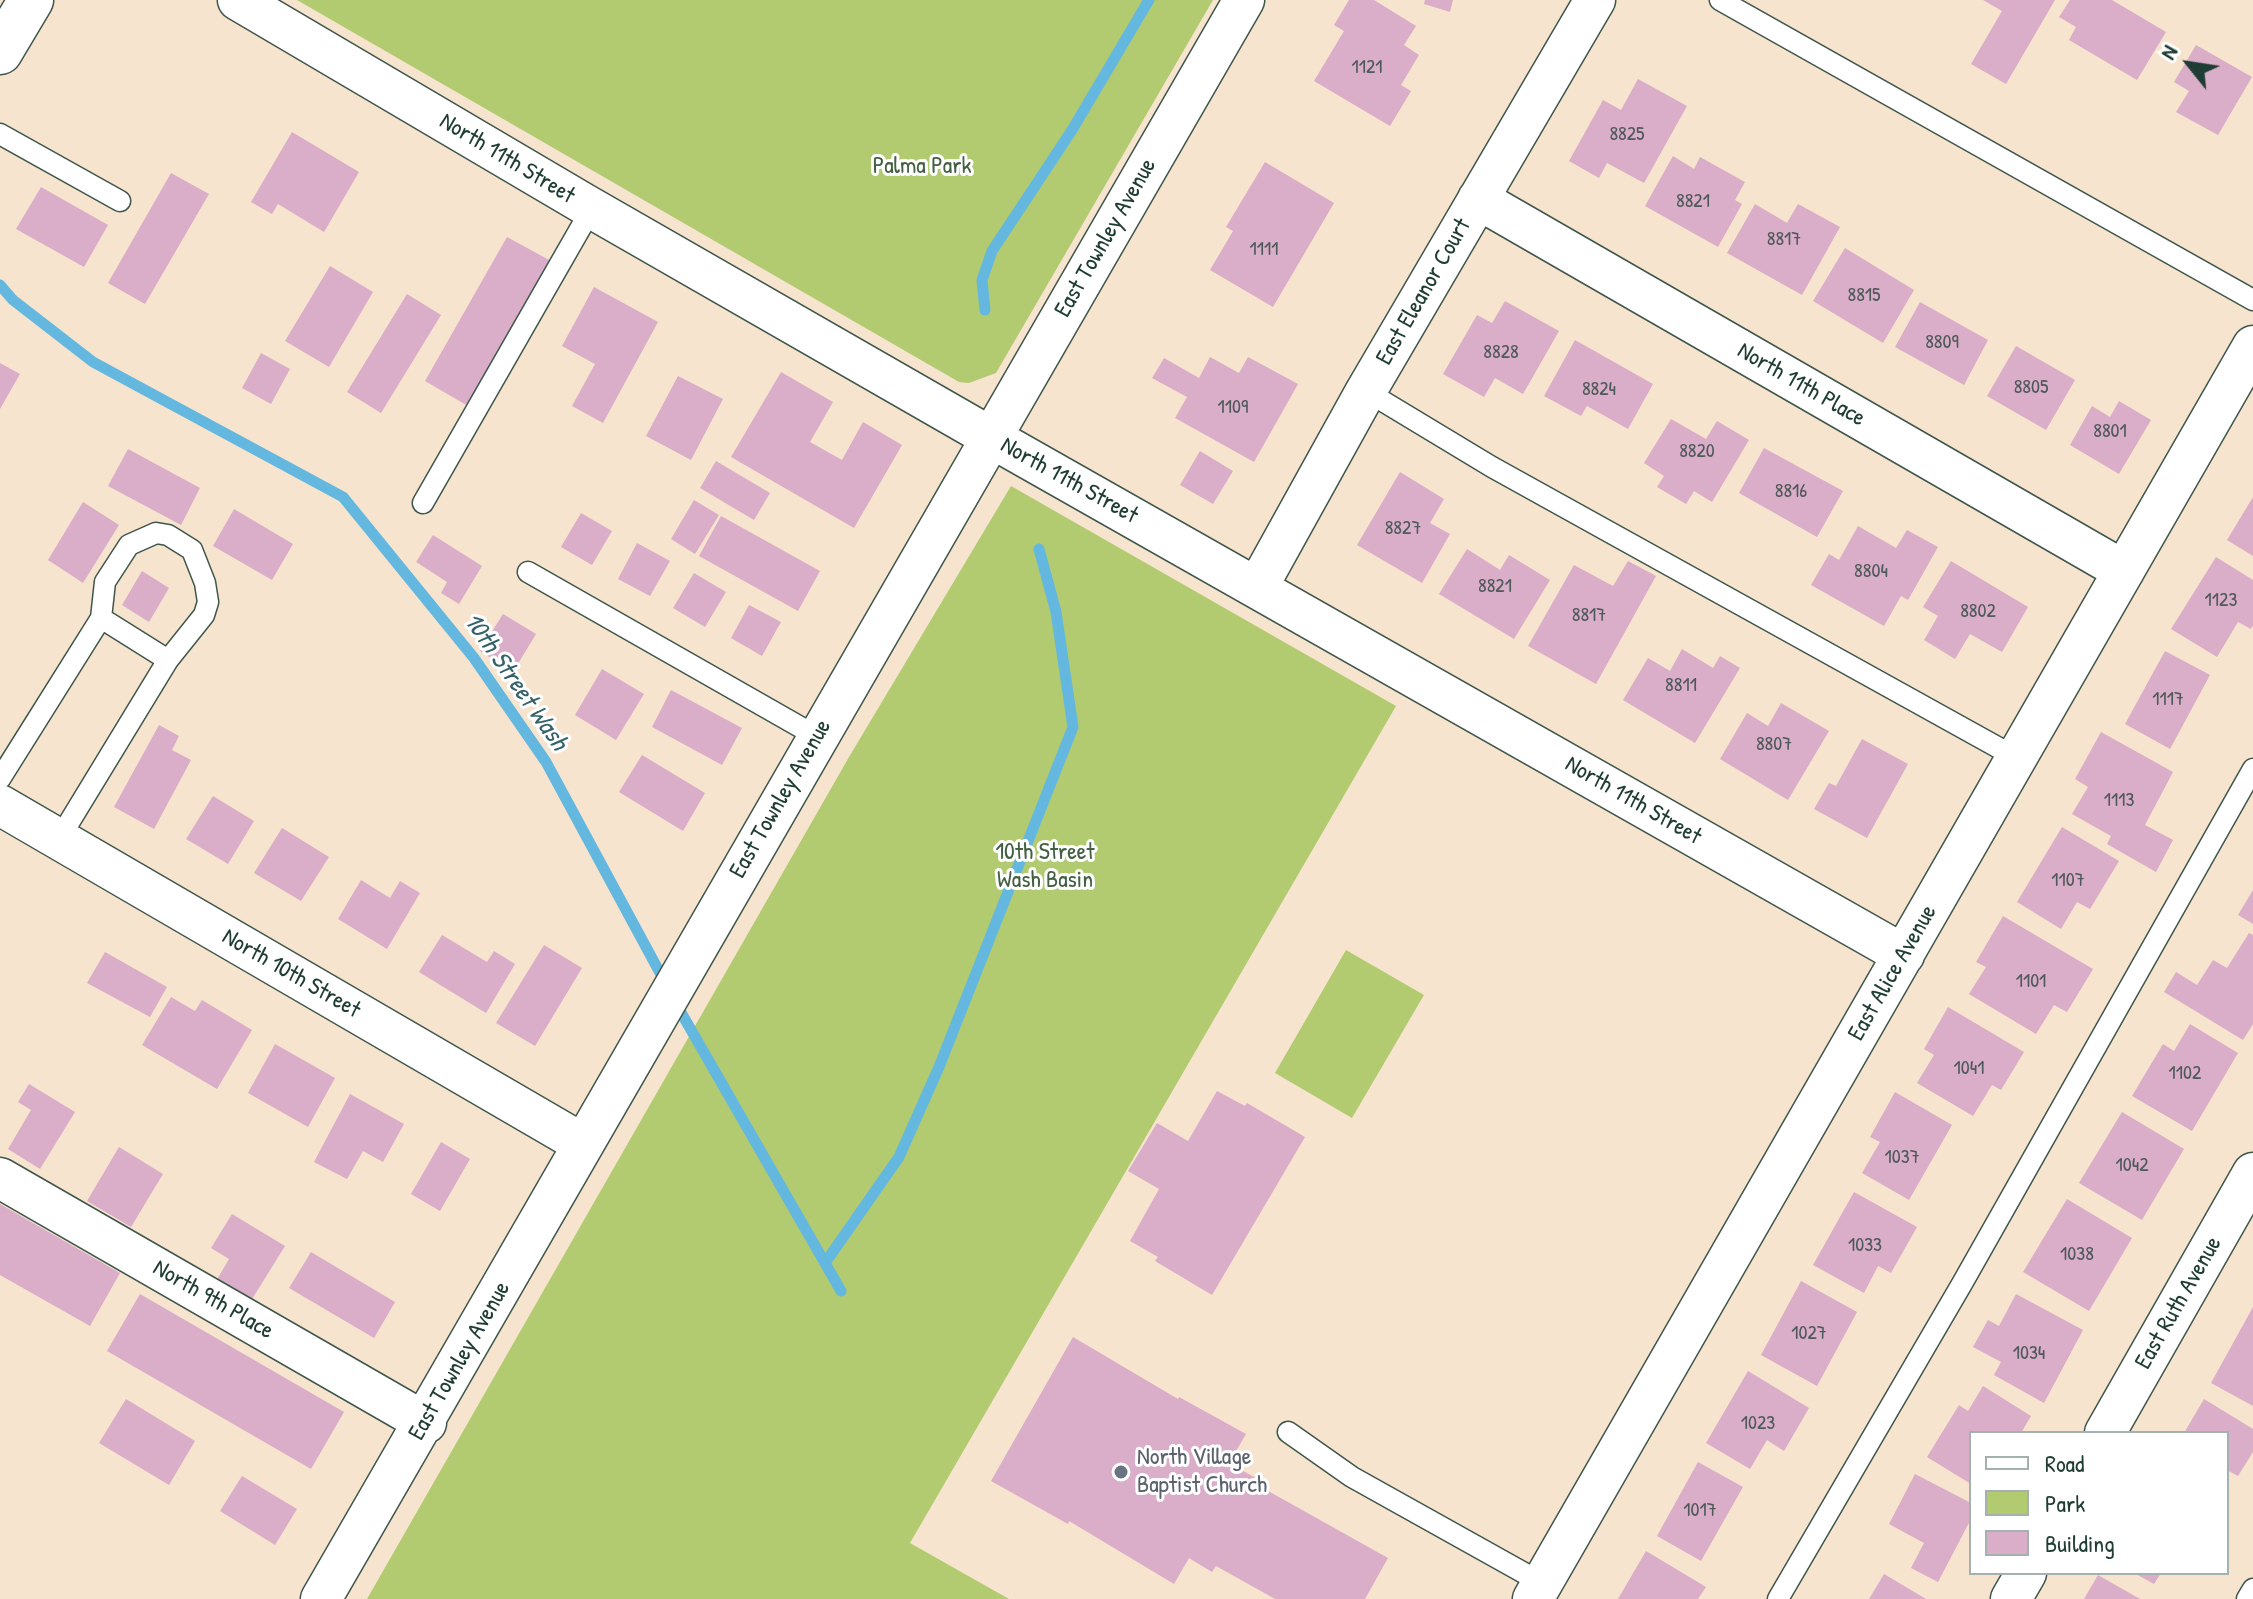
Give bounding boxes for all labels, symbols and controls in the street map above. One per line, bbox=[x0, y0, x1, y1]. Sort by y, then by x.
north arrow bbox=[2149, 24, 2229, 104]
text: N bbox=[2152, 39, 2184, 65]
house number: 1121 bbox=[1351, 56, 1383, 80]
street label: North 11th Street bbox=[434, 107, 580, 211]
house number: 8825 bbox=[1609, 123, 1645, 147]
park label: Palma Park bbox=[873, 153, 971, 181]
street label: East Townley Avenue bbox=[1049, 154, 1163, 322]
house number: 8821 bbox=[1676, 190, 1710, 214]
street label: East Eleanor Court bbox=[1370, 214, 1478, 370]
house number: 8817 bbox=[1767, 228, 1801, 252]
house number: 1111 bbox=[1249, 238, 1279, 262]
house number: 8815 bbox=[1847, 284, 1881, 308]
house number: 8809 bbox=[1925, 331, 1959, 355]
street label: North 11th Place bbox=[1732, 337, 1870, 433]
house number: 8828 bbox=[1483, 341, 1519, 365]
house number: 8805 bbox=[2014, 376, 2048, 400]
house number: 8824 bbox=[1582, 378, 1616, 402]
house number: 1109 bbox=[1218, 396, 1248, 420]
house number: 8801 bbox=[2093, 420, 2127, 444]
street label: North 11th Street bbox=[995, 431, 1143, 531]
house number: 8820 bbox=[1679, 440, 1715, 464]
house number: 8816 bbox=[1775, 480, 1807, 504]
house number: 8827 bbox=[1385, 517, 1421, 541]
house number: 8804 bbox=[1854, 560, 1888, 584]
house number: 8821 bbox=[1478, 575, 1512, 599]
house number: 1123 bbox=[2205, 589, 2237, 613]
house number: 8802 bbox=[1960, 600, 1996, 624]
house number: 8817 bbox=[1572, 604, 1606, 628]
water label: 10th Street Wash bbox=[456, 607, 574, 757]
house number: 8811 bbox=[1665, 674, 1697, 698]
house number: 1117 bbox=[2152, 688, 2184, 712]
street label: East Townley Avenue bbox=[724, 715, 838, 883]
house number: 8807 bbox=[1756, 733, 1792, 757]
street label: North 11th Street bbox=[1560, 750, 1706, 852]
house number: 1113 bbox=[2104, 789, 2134, 813]
park label: 10th Street Wash Basin bbox=[995, 839, 1095, 895]
house number: 1107 bbox=[2051, 869, 2085, 893]
street label: East Alice Avenue bbox=[1843, 900, 1943, 1046]
street label: North 10th Street bbox=[217, 923, 365, 1025]
house number: 1101 bbox=[2016, 970, 2046, 994]
house number: 1041 bbox=[1954, 1057, 1984, 1081]
house number: 1102 bbox=[2169, 1062, 2201, 1086]
house number: 1037 bbox=[1884, 1146, 1920, 1170]
house number: 1042 bbox=[2115, 1154, 2149, 1178]
street label: East Ruth Avenue bbox=[2129, 1232, 2229, 1374]
house number: 1033 bbox=[1848, 1234, 1882, 1258]
house number: 1038 bbox=[2060, 1243, 2094, 1267]
street label: North 9th Place bbox=[148, 1254, 278, 1346]
street label: East Townley Avenue bbox=[403, 1277, 517, 1445]
house number: 1027 bbox=[1791, 1322, 1827, 1346]
house number: 1034 bbox=[2013, 1342, 2045, 1366]
house number: 1023 bbox=[1741, 1412, 1775, 1436]
legend bbox=[1969, 1431, 2229, 1575]
place label: North Village Baptist Church bbox=[1137, 1444, 1267, 1500]
text: Road bbox=[2045, 1447, 2084, 1479]
marker: North Village Baptist Church bbox=[1112, 1463, 1130, 1481]
text: Park bbox=[2045, 1487, 2085, 1519]
house number: 1017 bbox=[1683, 1499, 1717, 1523]
text: Building bbox=[2045, 1527, 2115, 1559]

